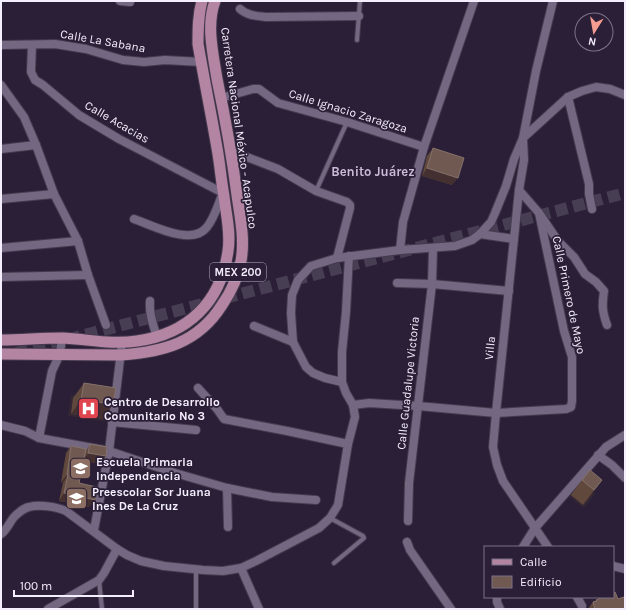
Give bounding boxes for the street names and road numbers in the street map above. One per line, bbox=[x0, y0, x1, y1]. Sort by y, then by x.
street label: Carretera Nacional México - Acapulco bbox=[218, 26, 260, 230]
street label: Calle La Sabana bbox=[59, 27, 147, 55]
street label: Calle Ignacio Zaragoza bbox=[287, 86, 409, 136]
street label: Calle Acacias bbox=[82, 98, 152, 146]
street label: Calle Primero de Mayo bbox=[550, 235, 588, 355]
road number: MEX 200 bbox=[210, 263, 266, 281]
street label: Calle Guadalupe Victoria bbox=[394, 316, 422, 450]
street label: Villa bbox=[482, 336, 498, 360]

